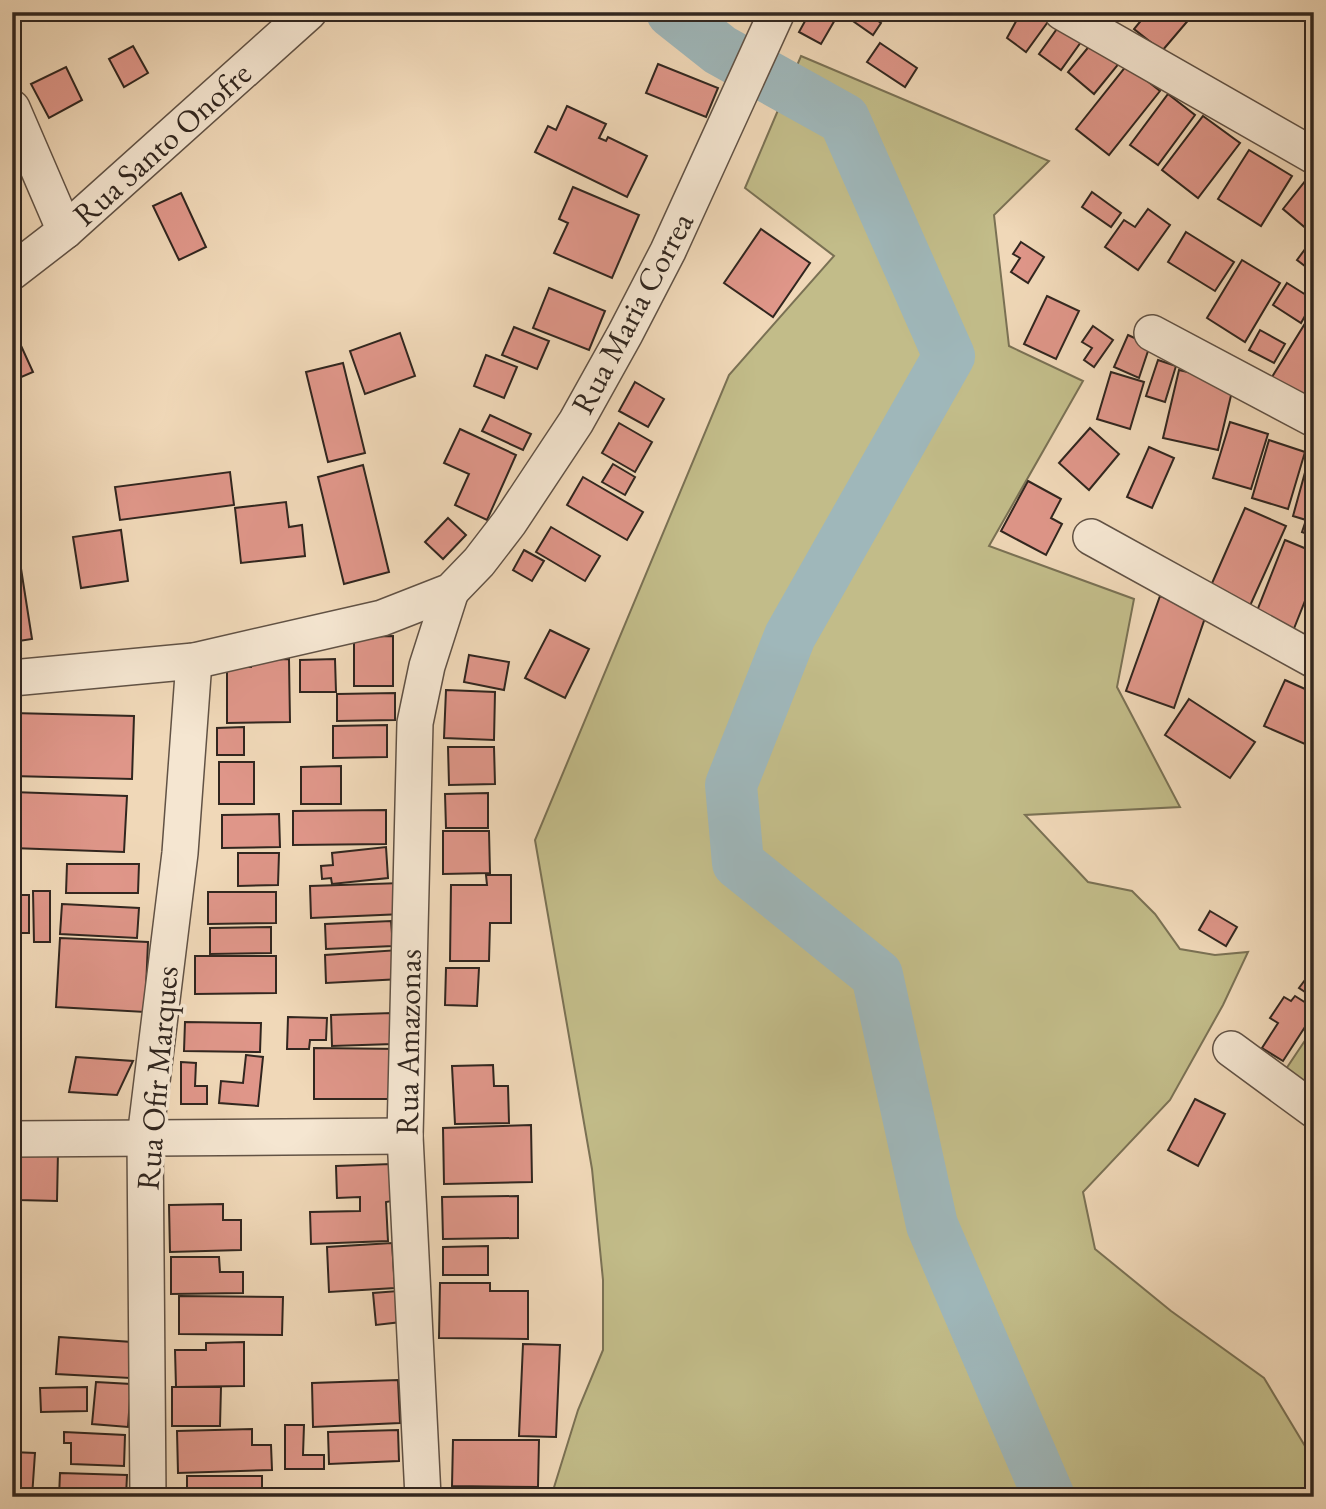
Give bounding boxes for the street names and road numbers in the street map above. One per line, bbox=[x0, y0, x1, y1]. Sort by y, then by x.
street label: Rua Santo Onofre bbox=[64, 53, 260, 235]
street label: Rua Maria Correa bbox=[561, 205, 703, 421]
street label: Rua Amazonas bbox=[385, 949, 431, 1135]
street label: Rua Ofir Marques bbox=[126, 964, 188, 1192]

